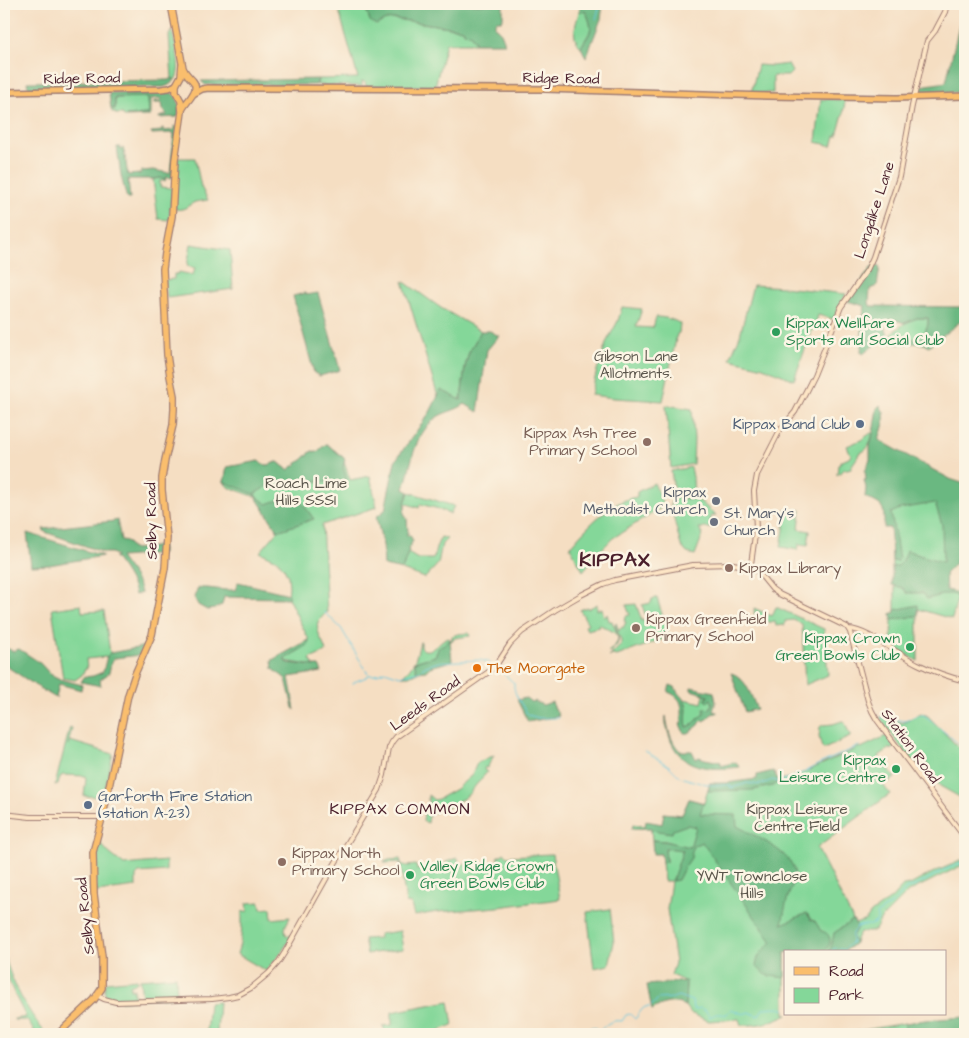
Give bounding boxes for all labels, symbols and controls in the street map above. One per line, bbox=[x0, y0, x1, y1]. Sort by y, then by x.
street label: Ridge Road bbox=[43, 67, 121, 91]
street label: Ridge Road bbox=[522, 67, 600, 91]
street label: Longdike Lane bbox=[849, 159, 901, 262]
place label: Kippax Wellfare Sports and Social Club bbox=[786, 313, 945, 351]
marker: Kippax Wellfare Sports and Social Club bbox=[770, 326, 782, 338]
park label: Gibson Lane Allotments. bbox=[594, 346, 678, 384]
place label: Kippax Band Club bbox=[733, 414, 851, 435]
marker: Kippax Band Club bbox=[854, 418, 866, 430]
place label: Kippax Ash Tree Primary School bbox=[524, 423, 637, 462]
marker: Kippax Ash Tree Primary School bbox=[641, 436, 653, 448]
park label: Roach Lime Hills SSSI bbox=[265, 473, 347, 511]
street label: Selby Road bbox=[140, 482, 164, 560]
place label: Kippax Methodist Church bbox=[583, 482, 707, 520]
marker: Kippax Methodist Church bbox=[710, 495, 722, 507]
place label: St. Mary's Church bbox=[724, 503, 795, 541]
marker: St. Mary's Church bbox=[708, 516, 720, 528]
district label: KIPPAX bbox=[579, 546, 651, 574]
place label: Kippax Library bbox=[739, 558, 841, 580]
marker: Kippax Library bbox=[723, 562, 735, 574]
place label: Kippax Greenfield Primary School bbox=[646, 609, 767, 648]
marker: Kippax Greenfield Primary School bbox=[630, 622, 642, 634]
place label: Kippax Crown Green Bowls Club bbox=[775, 628, 901, 666]
marker: Kippax Crown Green Bowls Club bbox=[904, 641, 916, 653]
place label: The Moorgate bbox=[487, 658, 585, 680]
marker: The Moorgate bbox=[471, 662, 483, 674]
street label: Leeds Road bbox=[386, 671, 465, 736]
street label: Station Road bbox=[876, 704, 945, 788]
place label: Kippax Leisure Centre bbox=[779, 750, 887, 788]
marker: Kippax Leisure Centre bbox=[890, 763, 902, 775]
place label: Garforth Fire Station (station A-23) bbox=[98, 786, 253, 824]
district label: KIPPAX COMMON bbox=[329, 798, 471, 820]
marker: Garforth Fire Station (station A-23) bbox=[82, 799, 94, 811]
park label: Kippax Leisure Centre Field bbox=[746, 799, 848, 837]
place label: Kippax North Primary School bbox=[292, 843, 400, 882]
marker: Kippax North Primary School bbox=[276, 856, 288, 868]
place label: Valley Ridge Crown Green Bowls Club bbox=[420, 856, 554, 894]
park label: YWT Townclose Hills bbox=[697, 866, 807, 904]
marker: Valley Ridge Crown Green Bowls Club bbox=[404, 869, 416, 881]
street label: Selby Road bbox=[71, 876, 101, 955]
legend bbox=[784, 950, 946, 1016]
text: Road bbox=[829, 961, 864, 982]
text: Park bbox=[829, 985, 864, 1006]

